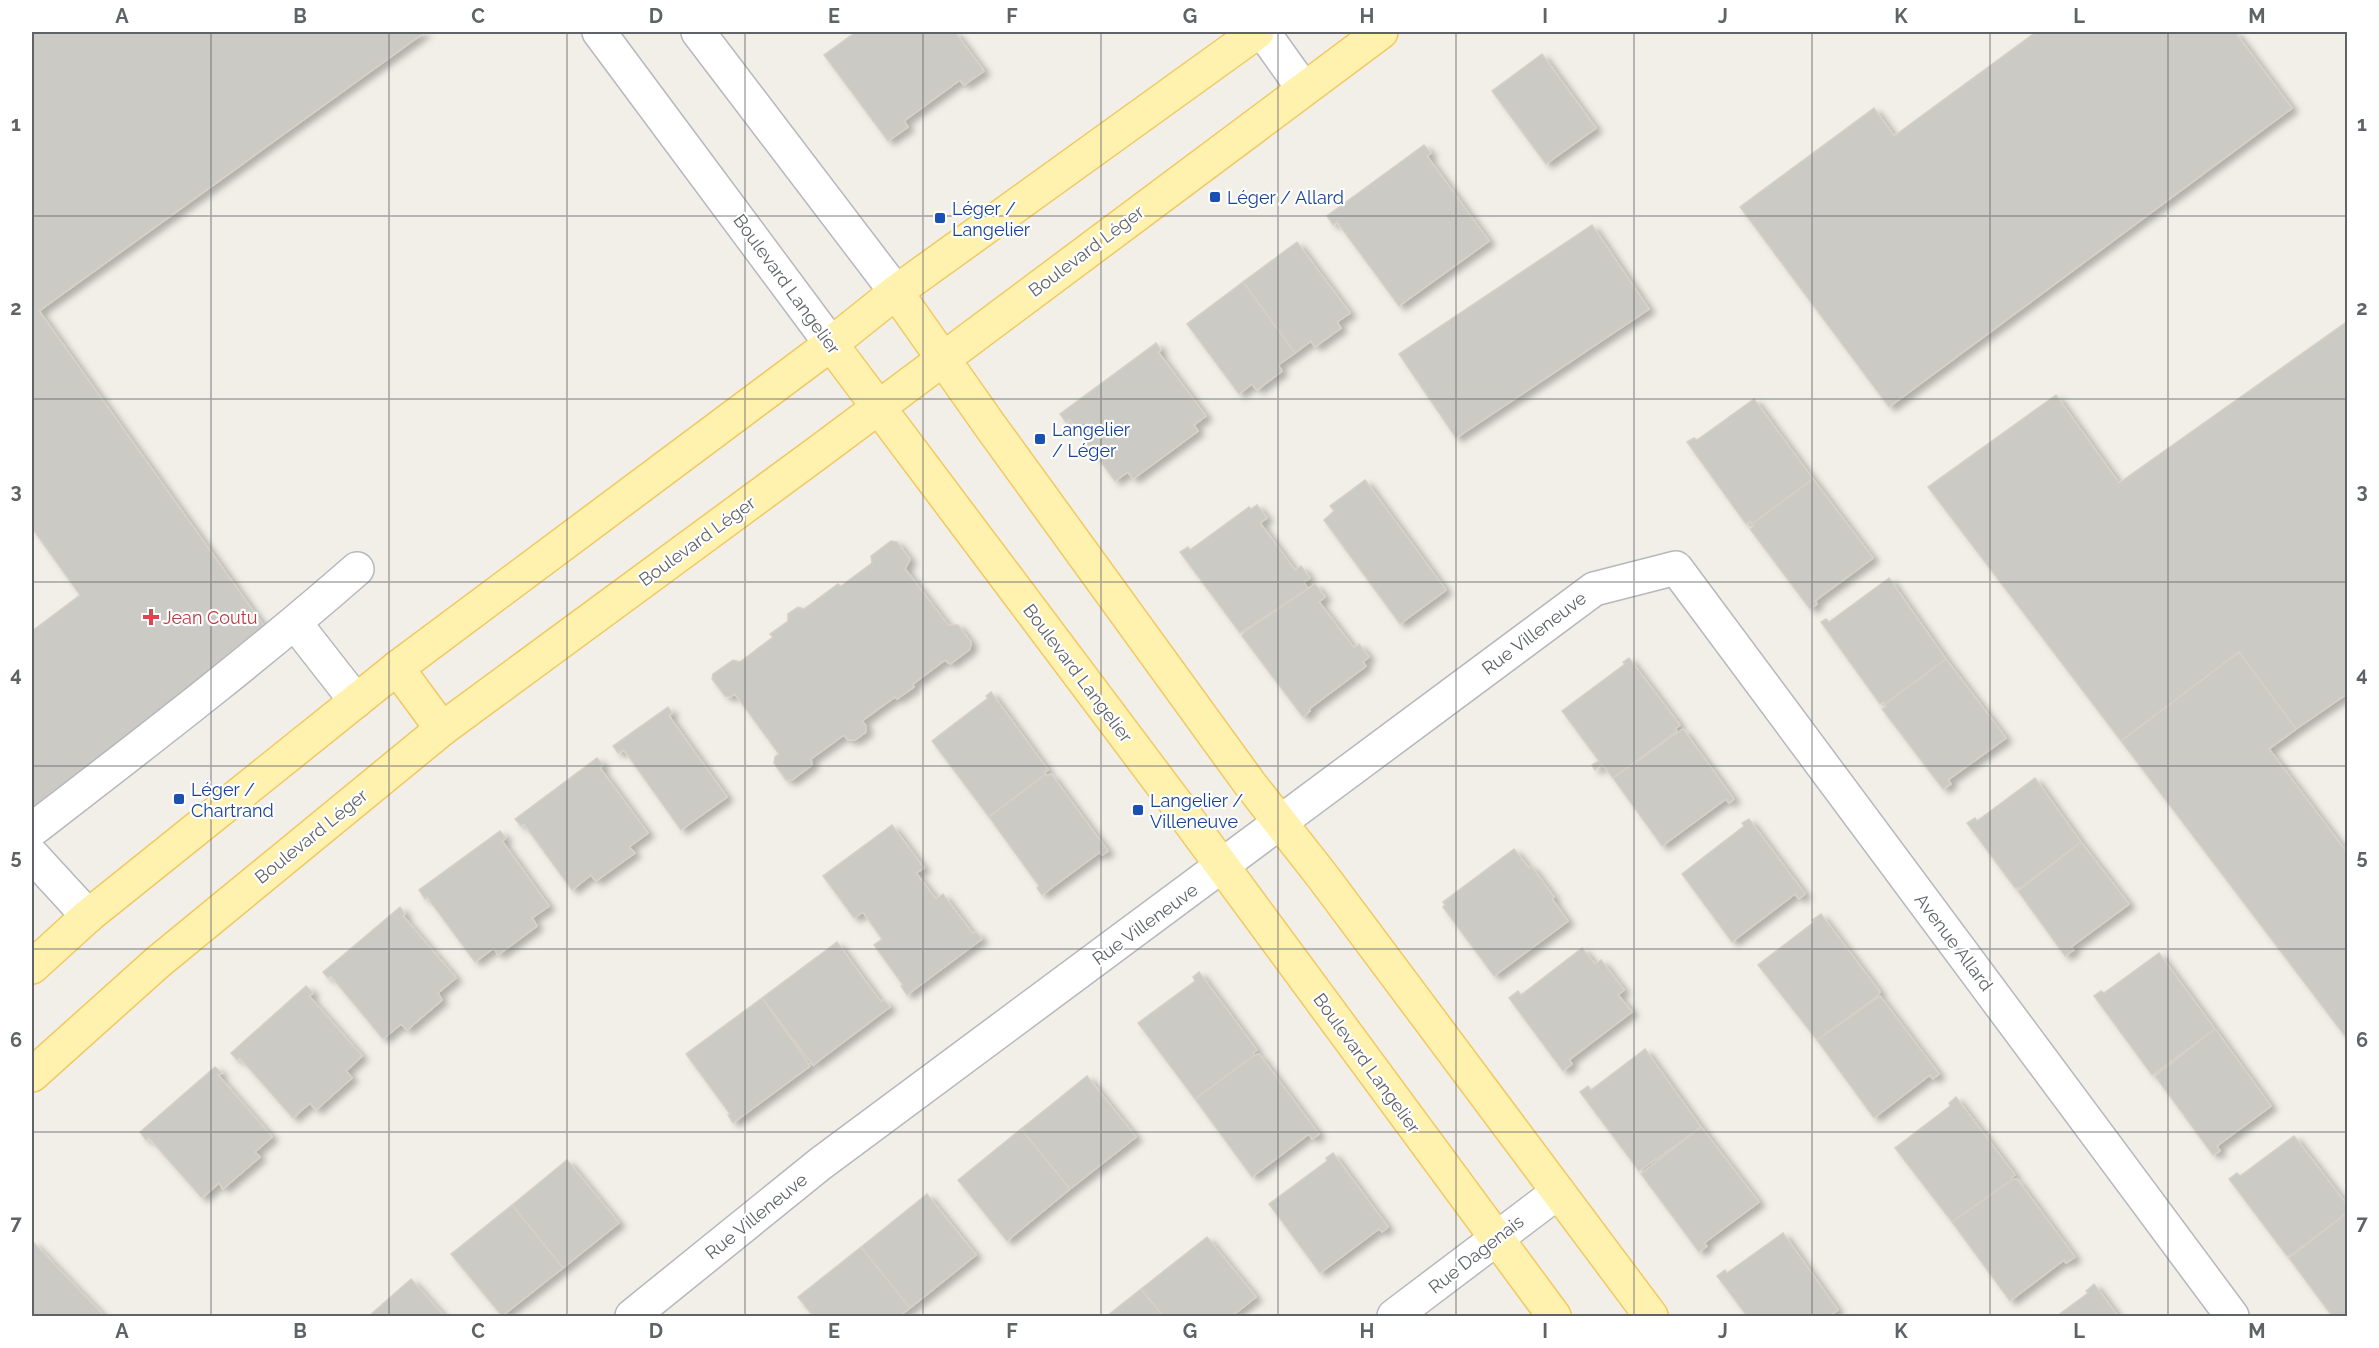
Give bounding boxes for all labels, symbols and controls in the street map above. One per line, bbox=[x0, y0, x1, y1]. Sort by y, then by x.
text: A bbox=[115, 4, 129, 28]
text: B bbox=[293, 4, 307, 28]
text: C bbox=[471, 4, 485, 28]
text: D bbox=[649, 4, 663, 28]
text: E bbox=[828, 4, 840, 28]
text: F bbox=[1006, 4, 1018, 28]
text: G bbox=[1183, 4, 1197, 28]
text: H bbox=[1360, 4, 1374, 28]
text: I bbox=[1542, 4, 1548, 28]
text: J bbox=[1718, 4, 1728, 28]
text: K bbox=[1894, 4, 1908, 28]
text: L bbox=[2073, 4, 2085, 28]
text: M bbox=[2248, 4, 2266, 28]
text: 1 bbox=[11, 112, 21, 136]
text: 1 bbox=[2357, 112, 2367, 136]
place label: Léger / Allard bbox=[1227, 187, 1344, 208]
marker: Léger / Allard bbox=[1208, 190, 1222, 204]
place label: Léger / Langelier bbox=[952, 198, 1031, 240]
street label: Boulevard Léger bbox=[1024, 201, 1148, 301]
street label: Boulevard Langelier bbox=[729, 210, 845, 359]
marker: Léger / Langelier bbox=[933, 211, 947, 225]
text: 2 bbox=[10, 296, 22, 320]
text: 2 bbox=[2356, 296, 2368, 320]
place label: Langelier / Léger bbox=[1052, 419, 1131, 461]
marker: Langelier / Léger bbox=[1033, 432, 1047, 446]
text: 3 bbox=[10, 479, 22, 503]
text: 3 bbox=[2356, 479, 2368, 503]
street label: Boulevard Léger bbox=[635, 491, 760, 590]
street label: Rue Villeneuve bbox=[1478, 587, 1591, 679]
street label: Boulevard Langelier bbox=[1019, 600, 1137, 747]
place label: Jean Coutu bbox=[163, 607, 257, 628]
marker: Jean Coutu bbox=[144, 610, 158, 624]
text: 4 bbox=[10, 662, 22, 686]
text: 4 bbox=[2356, 662, 2368, 686]
place label: Léger / Chartrand bbox=[191, 779, 274, 821]
street label: Boulevard Léger bbox=[251, 784, 372, 888]
place label: Langelier / Villeneuve bbox=[1150, 790, 1243, 832]
marker: Léger / Chartrand bbox=[172, 792, 186, 806]
marker: Langelier / Villeneuve bbox=[1131, 803, 1145, 817]
text: 5 bbox=[10, 845, 22, 869]
text: 5 bbox=[2356, 845, 2368, 869]
street label: Rue Villeneuve bbox=[1088, 879, 1202, 969]
street label: Avenue Allard bbox=[1911, 889, 1997, 995]
street label: Boulevard Langelier bbox=[1309, 989, 1425, 1138]
text: 6 bbox=[10, 1028, 22, 1052]
text: 6 bbox=[2356, 1028, 2368, 1052]
street label: Rue Villeneuve bbox=[701, 1168, 811, 1263]
street label: Rue Dagenais bbox=[1424, 1210, 1528, 1298]
text: 7 bbox=[10, 1211, 22, 1235]
text: 7 bbox=[2356, 1211, 2368, 1235]
text: A bbox=[115, 1319, 129, 1343]
text: B bbox=[293, 1319, 307, 1343]
text: C bbox=[471, 1319, 485, 1343]
text: D bbox=[649, 1319, 663, 1343]
text: E bbox=[828, 1319, 840, 1343]
text: F bbox=[1006, 1319, 1018, 1343]
text: G bbox=[1183, 1319, 1197, 1343]
text: H bbox=[1360, 1319, 1374, 1343]
text: I bbox=[1542, 1319, 1548, 1343]
text: J bbox=[1718, 1319, 1728, 1343]
text: K bbox=[1894, 1319, 1908, 1343]
text: L bbox=[2073, 1319, 2085, 1343]
text: M bbox=[2248, 1319, 2266, 1343]

